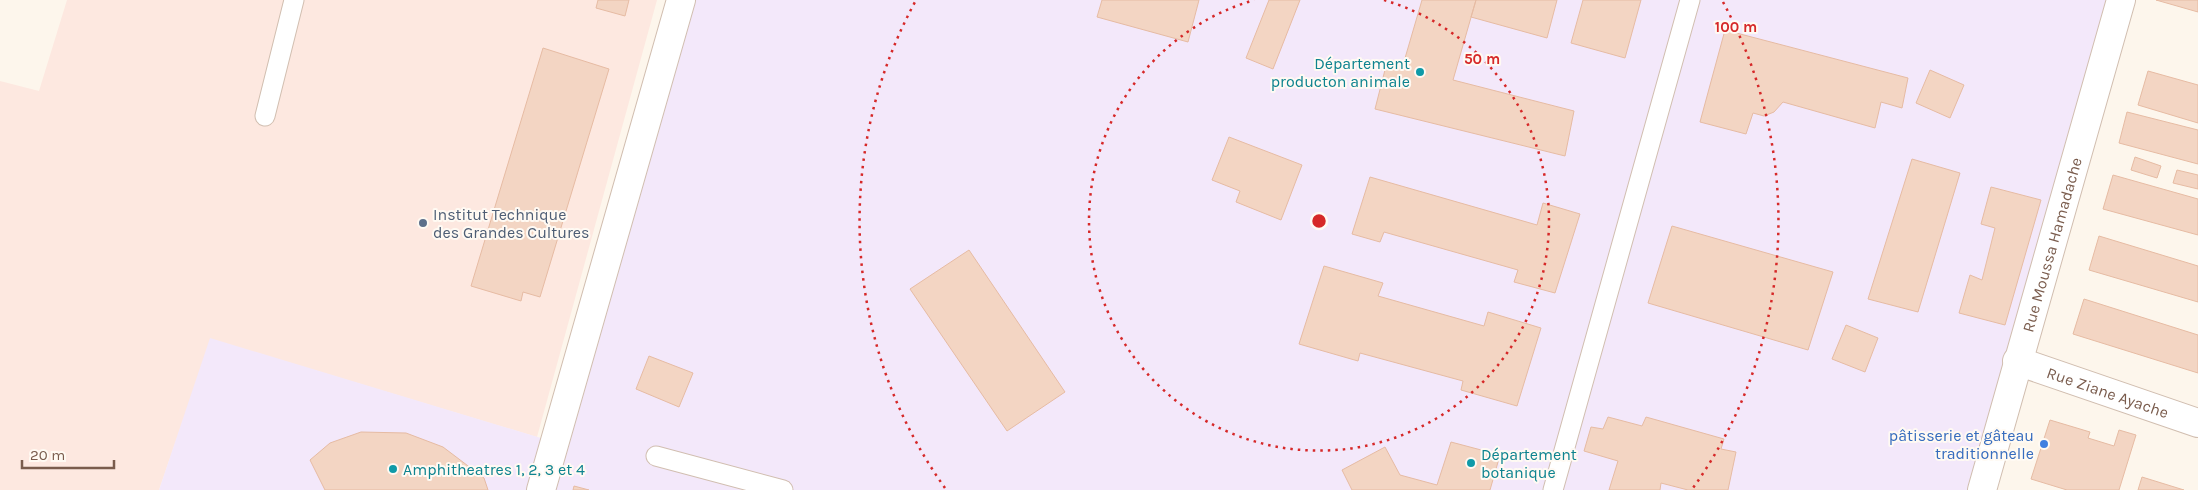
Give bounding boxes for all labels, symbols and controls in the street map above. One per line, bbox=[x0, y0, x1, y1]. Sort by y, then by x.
text: 100 m bbox=[1715, 18, 1757, 36]
text: 50 m bbox=[1464, 50, 1500, 68]
place label: Département producton animale bbox=[1271, 54, 1410, 91]
marker: Département producton animale bbox=[1414, 66, 1426, 78]
street label: Rue Moussa Hamadache bbox=[2018, 155, 2086, 334]
place label: Institut Technique des Grandes Cultures bbox=[433, 205, 589, 242]
centre of rings bbox=[1310, 212, 1328, 230]
marker: Institut Technique des Grandes Cultures bbox=[417, 217, 429, 229]
street label: Rue Ziane Ayache bbox=[2044, 363, 2171, 422]
place label: pâtisserie et gâteau traditionnelle bbox=[1889, 426, 2034, 463]
scale bar bbox=[22, 438, 115, 470]
marker: pâtisserie et gâteau traditionnelle bbox=[2038, 438, 2050, 450]
place label: Département botanique bbox=[1481, 445, 1577, 482]
text: 20 m bbox=[30, 446, 65, 464]
marker: Département botanique bbox=[1465, 457, 1477, 469]
place label: Amphitheatres 1, 2, 3 et 4 bbox=[403, 460, 585, 479]
marker: Amphitheatres 1, 2, 3 et 4 bbox=[387, 463, 399, 475]

